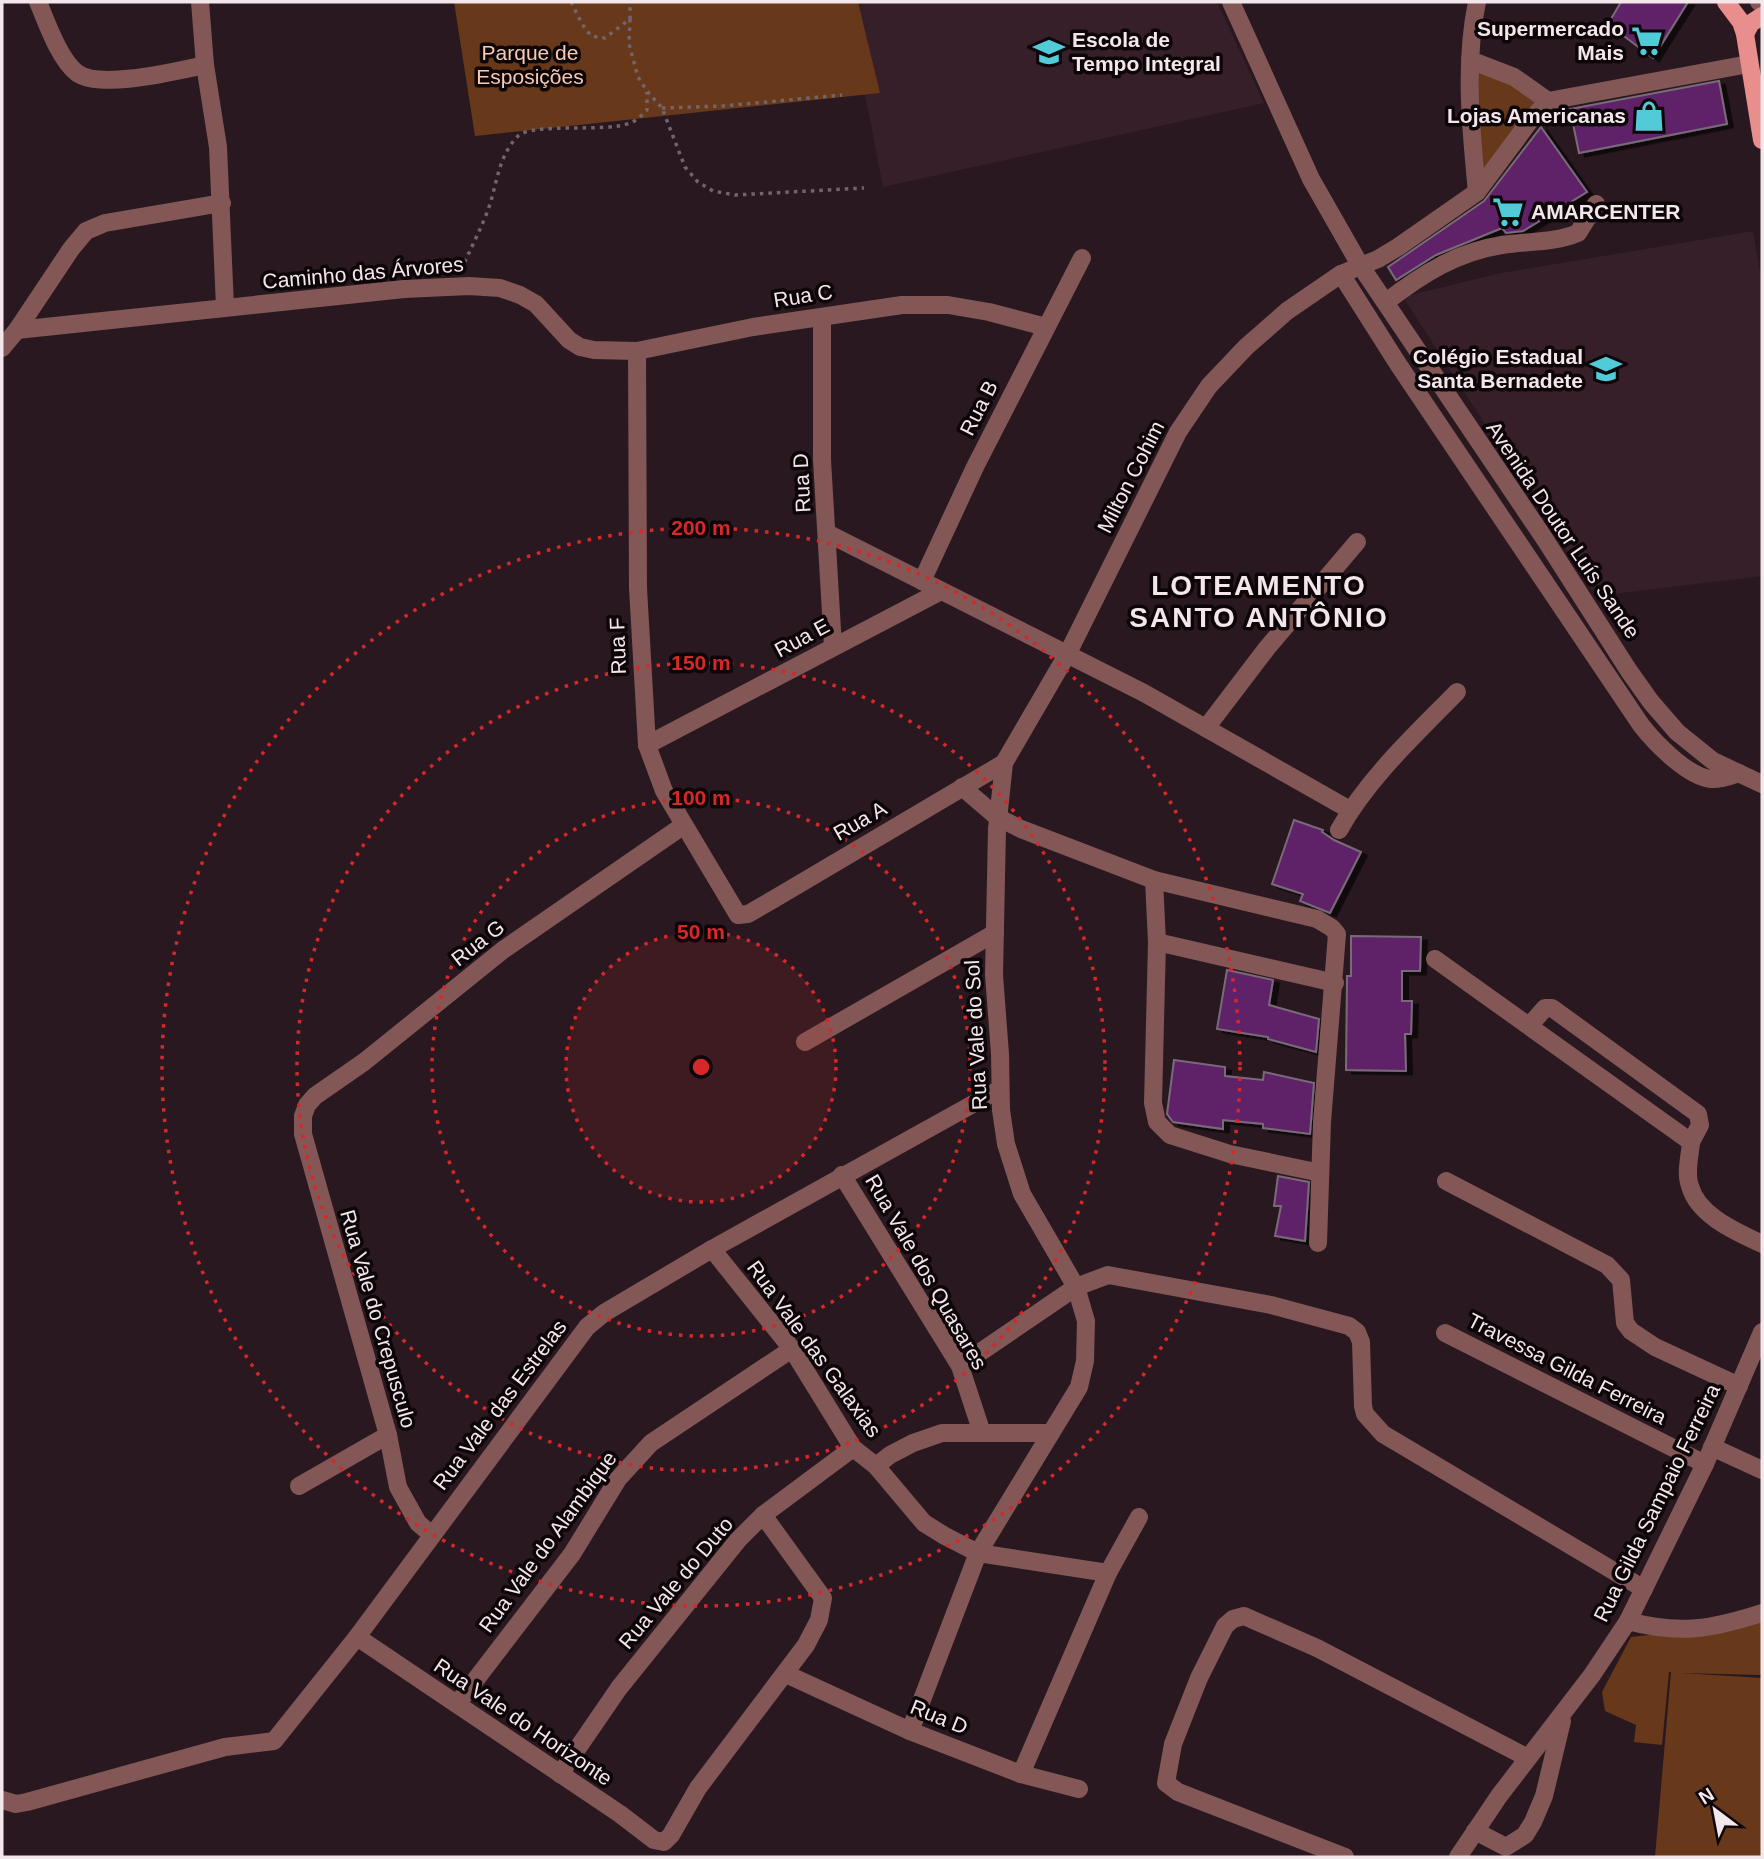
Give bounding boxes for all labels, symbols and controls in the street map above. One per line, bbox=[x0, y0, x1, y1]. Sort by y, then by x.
place label: Supermercado Mais bbox=[1477, 17, 1624, 64]
supermarket icon: Supermercado Mais bbox=[1630, 24, 1664, 58]
place label: Escola de Tempo Integral bbox=[1072, 28, 1221, 75]
school or university icon: Escola de Tempo Integral bbox=[1032, 35, 1066, 69]
park label: Parque de Esposições bbox=[476, 41, 584, 88]
shop icon: Lojas Americanas bbox=[1632, 99, 1666, 133]
place label: Lojas Americanas bbox=[1447, 104, 1626, 127]
supermarket icon: AMARCENTER bbox=[1491, 195, 1525, 229]
place label: AMARCENTER bbox=[1531, 200, 1680, 223]
street label: Caminho das Árvores bbox=[261, 252, 465, 293]
street label: Rua C bbox=[772, 279, 834, 312]
place label: Colégio Estadual Santa Bernadete bbox=[1413, 345, 1583, 392]
school or university icon: Colégio Estadual Santa Bernadete bbox=[1589, 352, 1623, 386]
street label: Rua B bbox=[955, 377, 1002, 439]
street label: Milton Cohim bbox=[1092, 417, 1169, 537]
street label: Avenida Doutor Luís Sande bbox=[1482, 417, 1645, 642]
street label: Rua D bbox=[788, 453, 815, 513]
text: 200 m bbox=[671, 516, 731, 539]
district label: LOTEAMENTO SANTO ANTÔNIO bbox=[1129, 570, 1389, 633]
street label: Rua E bbox=[771, 614, 833, 661]
street label: Rua F bbox=[605, 617, 630, 675]
text: 150 m bbox=[671, 651, 731, 674]
text: 100 m bbox=[671, 786, 731, 809]
street label: Rua A bbox=[829, 796, 890, 845]
street label: Rua G bbox=[447, 915, 509, 970]
text: 50 m bbox=[677, 920, 725, 943]
street label: Rua Vale do Sol bbox=[960, 959, 991, 1111]
centre of rings bbox=[689, 1055, 713, 1079]
street label: Rua Vale dos Quasares bbox=[861, 1170, 992, 1373]
street label: Rua Vale do Crepusculo bbox=[336, 1207, 421, 1431]
street label: Rua Vale das Galaxias bbox=[743, 1256, 886, 1441]
street label: Travessa Gilda Ferreira bbox=[1464, 1308, 1671, 1429]
street label: Rua Vale das Estrelas bbox=[428, 1315, 571, 1494]
street label: Rua Gilda Sampaio Ferreira bbox=[1589, 1380, 1724, 1625]
street label: Rua Vale do Alambique bbox=[474, 1447, 621, 1637]
street label: Rua Vale do Duto bbox=[614, 1512, 737, 1653]
street label: Rua Vale do Horizonte bbox=[430, 1653, 617, 1790]
street label: Rua D bbox=[907, 1695, 971, 1738]
north arrow bbox=[1680, 1775, 1750, 1845]
text: N bbox=[1695, 1783, 1718, 1809]

